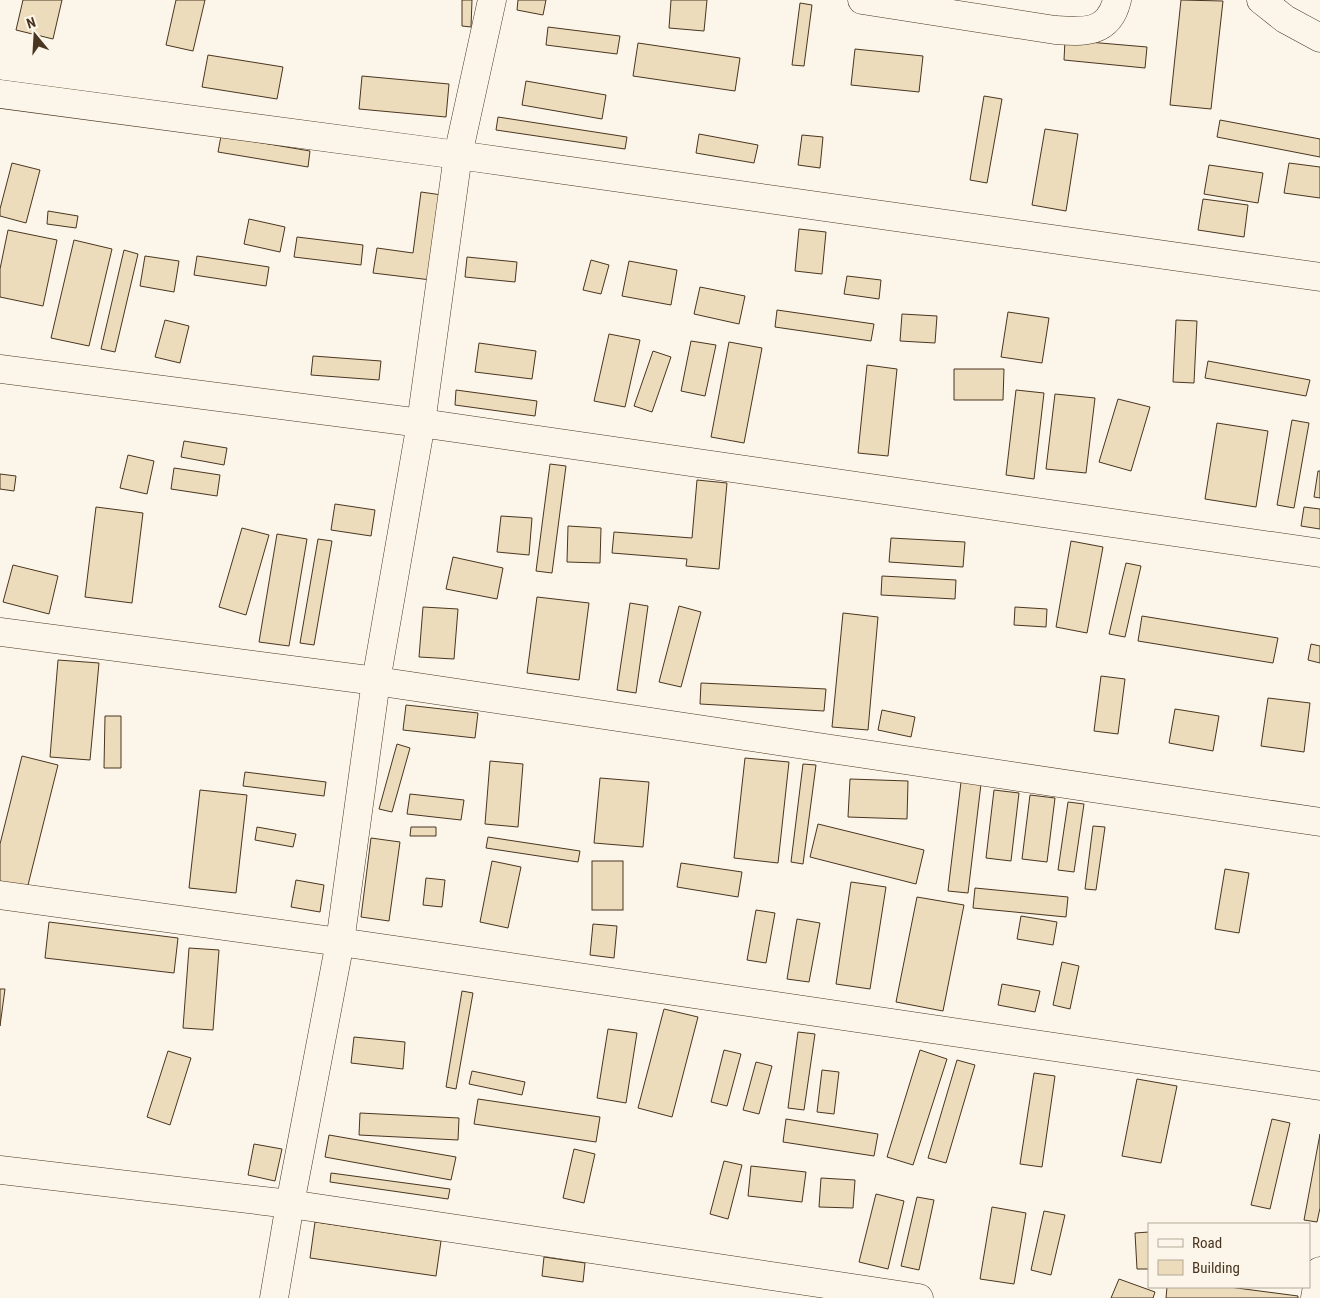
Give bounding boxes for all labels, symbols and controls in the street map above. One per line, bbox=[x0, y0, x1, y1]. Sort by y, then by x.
north arrow bbox=[10, 10, 60, 60]
text: N bbox=[24, 14, 38, 32]
legend bbox=[1148, 1223, 1310, 1288]
text: Road bbox=[1192, 1234, 1222, 1252]
text: Building bbox=[1192, 1259, 1240, 1277]

